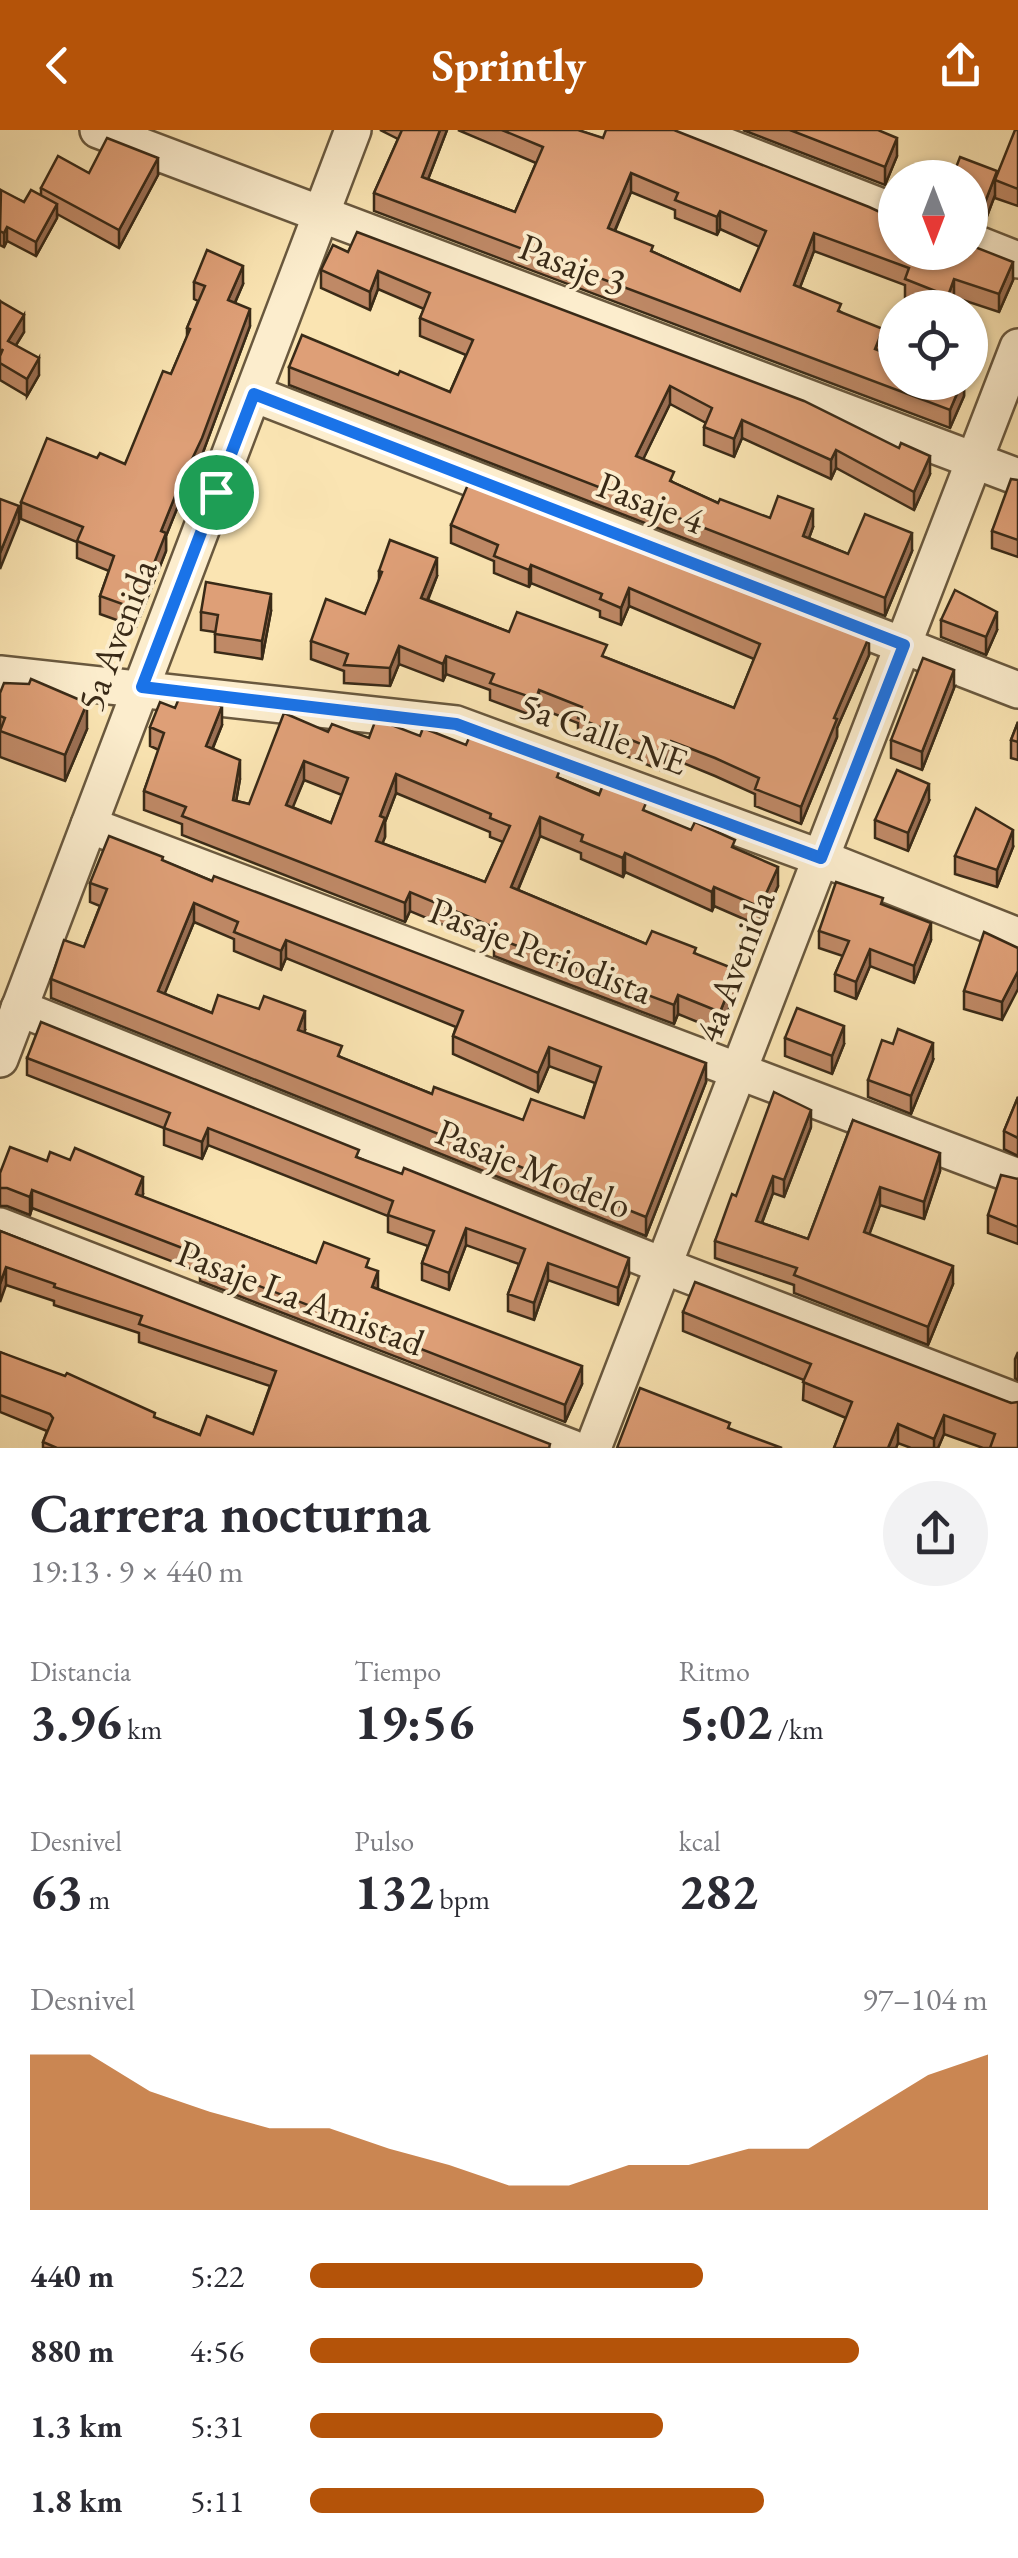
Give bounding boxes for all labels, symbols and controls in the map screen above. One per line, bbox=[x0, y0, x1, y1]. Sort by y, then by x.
text: Sprintly bbox=[432, 36, 586, 94]
icon: back bbox=[30, 38, 85, 93]
icon: share bbox=[933, 38, 988, 93]
north arrow bbox=[878, 160, 988, 270]
map controls bbox=[878, 160, 988, 400]
street label: Pasaje 3 bbox=[513, 221, 633, 307]
button: locate bbox=[878, 290, 988, 400]
pin bbox=[174, 450, 259, 535]
street label: Pasaje 4 bbox=[591, 459, 712, 545]
icon: arrive bbox=[189, 465, 244, 520]
street label: 5a Avenida bbox=[65, 551, 168, 718]
street label: 5a Calle NE bbox=[513, 680, 695, 786]
street label: 4a Avenida bbox=[683, 882, 786, 1049]
street label: Pasaje Periodista bbox=[423, 885, 660, 1015]
street label: Pasaje Modelo bbox=[429, 1107, 639, 1229]
street label: Pasaje La Amistad bbox=[170, 1227, 432, 1367]
text: Carrera nocturna bbox=[30, 1477, 430, 1548]
button: share bbox=[883, 1481, 988, 1586]
text: 19:13 · 9 × 440 m bbox=[30, 1550, 243, 1592]
text: Distancia bbox=[30, 1653, 131, 1689]
text: Tiempo bbox=[354, 1653, 441, 1689]
text: Ritmo bbox=[679, 1653, 750, 1689]
text: 3.96 bbox=[30, 1689, 122, 1754]
text: 19:56 bbox=[354, 1689, 474, 1754]
text: 5:02 bbox=[679, 1689, 772, 1754]
text: km bbox=[122, 1711, 162, 1747]
text: /km bbox=[772, 1711, 824, 1747]
text: Desnivel bbox=[30, 1823, 122, 1859]
text: Pulso bbox=[354, 1823, 414, 1859]
text: kcal bbox=[679, 1823, 721, 1859]
text: 63 bbox=[30, 1859, 83, 1924]
text: 132 bbox=[354, 1859, 434, 1924]
text: 282 bbox=[679, 1859, 758, 1924]
text: m bbox=[83, 1881, 110, 1917]
text: bpm bbox=[434, 1881, 490, 1917]
text: Desnivel bbox=[30, 1978, 135, 2020]
text: 97–104 m bbox=[862, 1978, 988, 2020]
text: 440 m bbox=[30, 2255, 114, 2297]
text: 5:22 bbox=[190, 2255, 244, 2297]
text: 880 m bbox=[30, 2330, 114, 2372]
text: 4:56 bbox=[190, 2330, 244, 2372]
text: 1.3 km bbox=[30, 2405, 123, 2447]
text: 5:31 bbox=[190, 2405, 244, 2447]
text: 1.8 km bbox=[30, 2480, 123, 2522]
text: 5:11 bbox=[190, 2480, 244, 2522]

